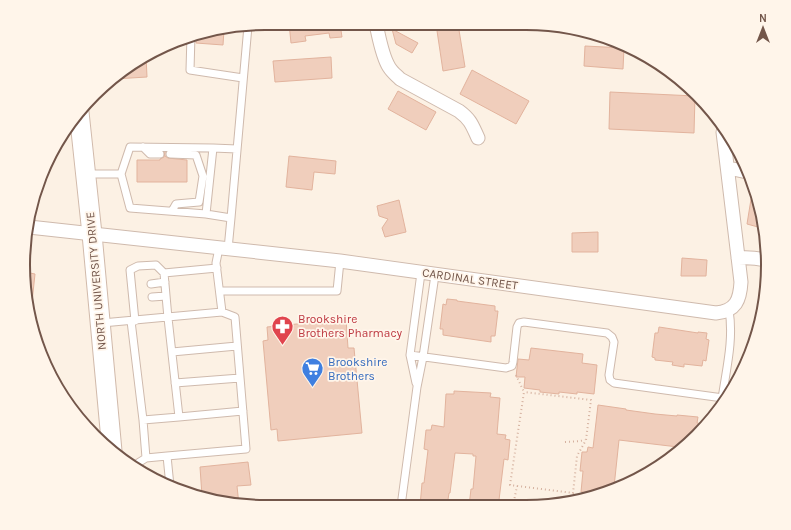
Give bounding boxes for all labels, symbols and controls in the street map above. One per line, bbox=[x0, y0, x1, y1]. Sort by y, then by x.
north arrow bbox=[743, 8, 783, 48]
text: N bbox=[759, 12, 767, 25]
street label: NORTH UNIVERSITY DRIVE bbox=[83, 211, 109, 351]
street label: CARDINAL STREET bbox=[421, 265, 519, 293]
place label: Brookshire Brothers Pharmacy bbox=[298, 312, 403, 340]
pharmacy icon: Brookshire Brothers Pharmacy bbox=[269, 313, 295, 346]
place label: Brookshire Brothers bbox=[328, 355, 387, 383]
supermarket icon: Brookshire Brothers bbox=[299, 356, 325, 389]

